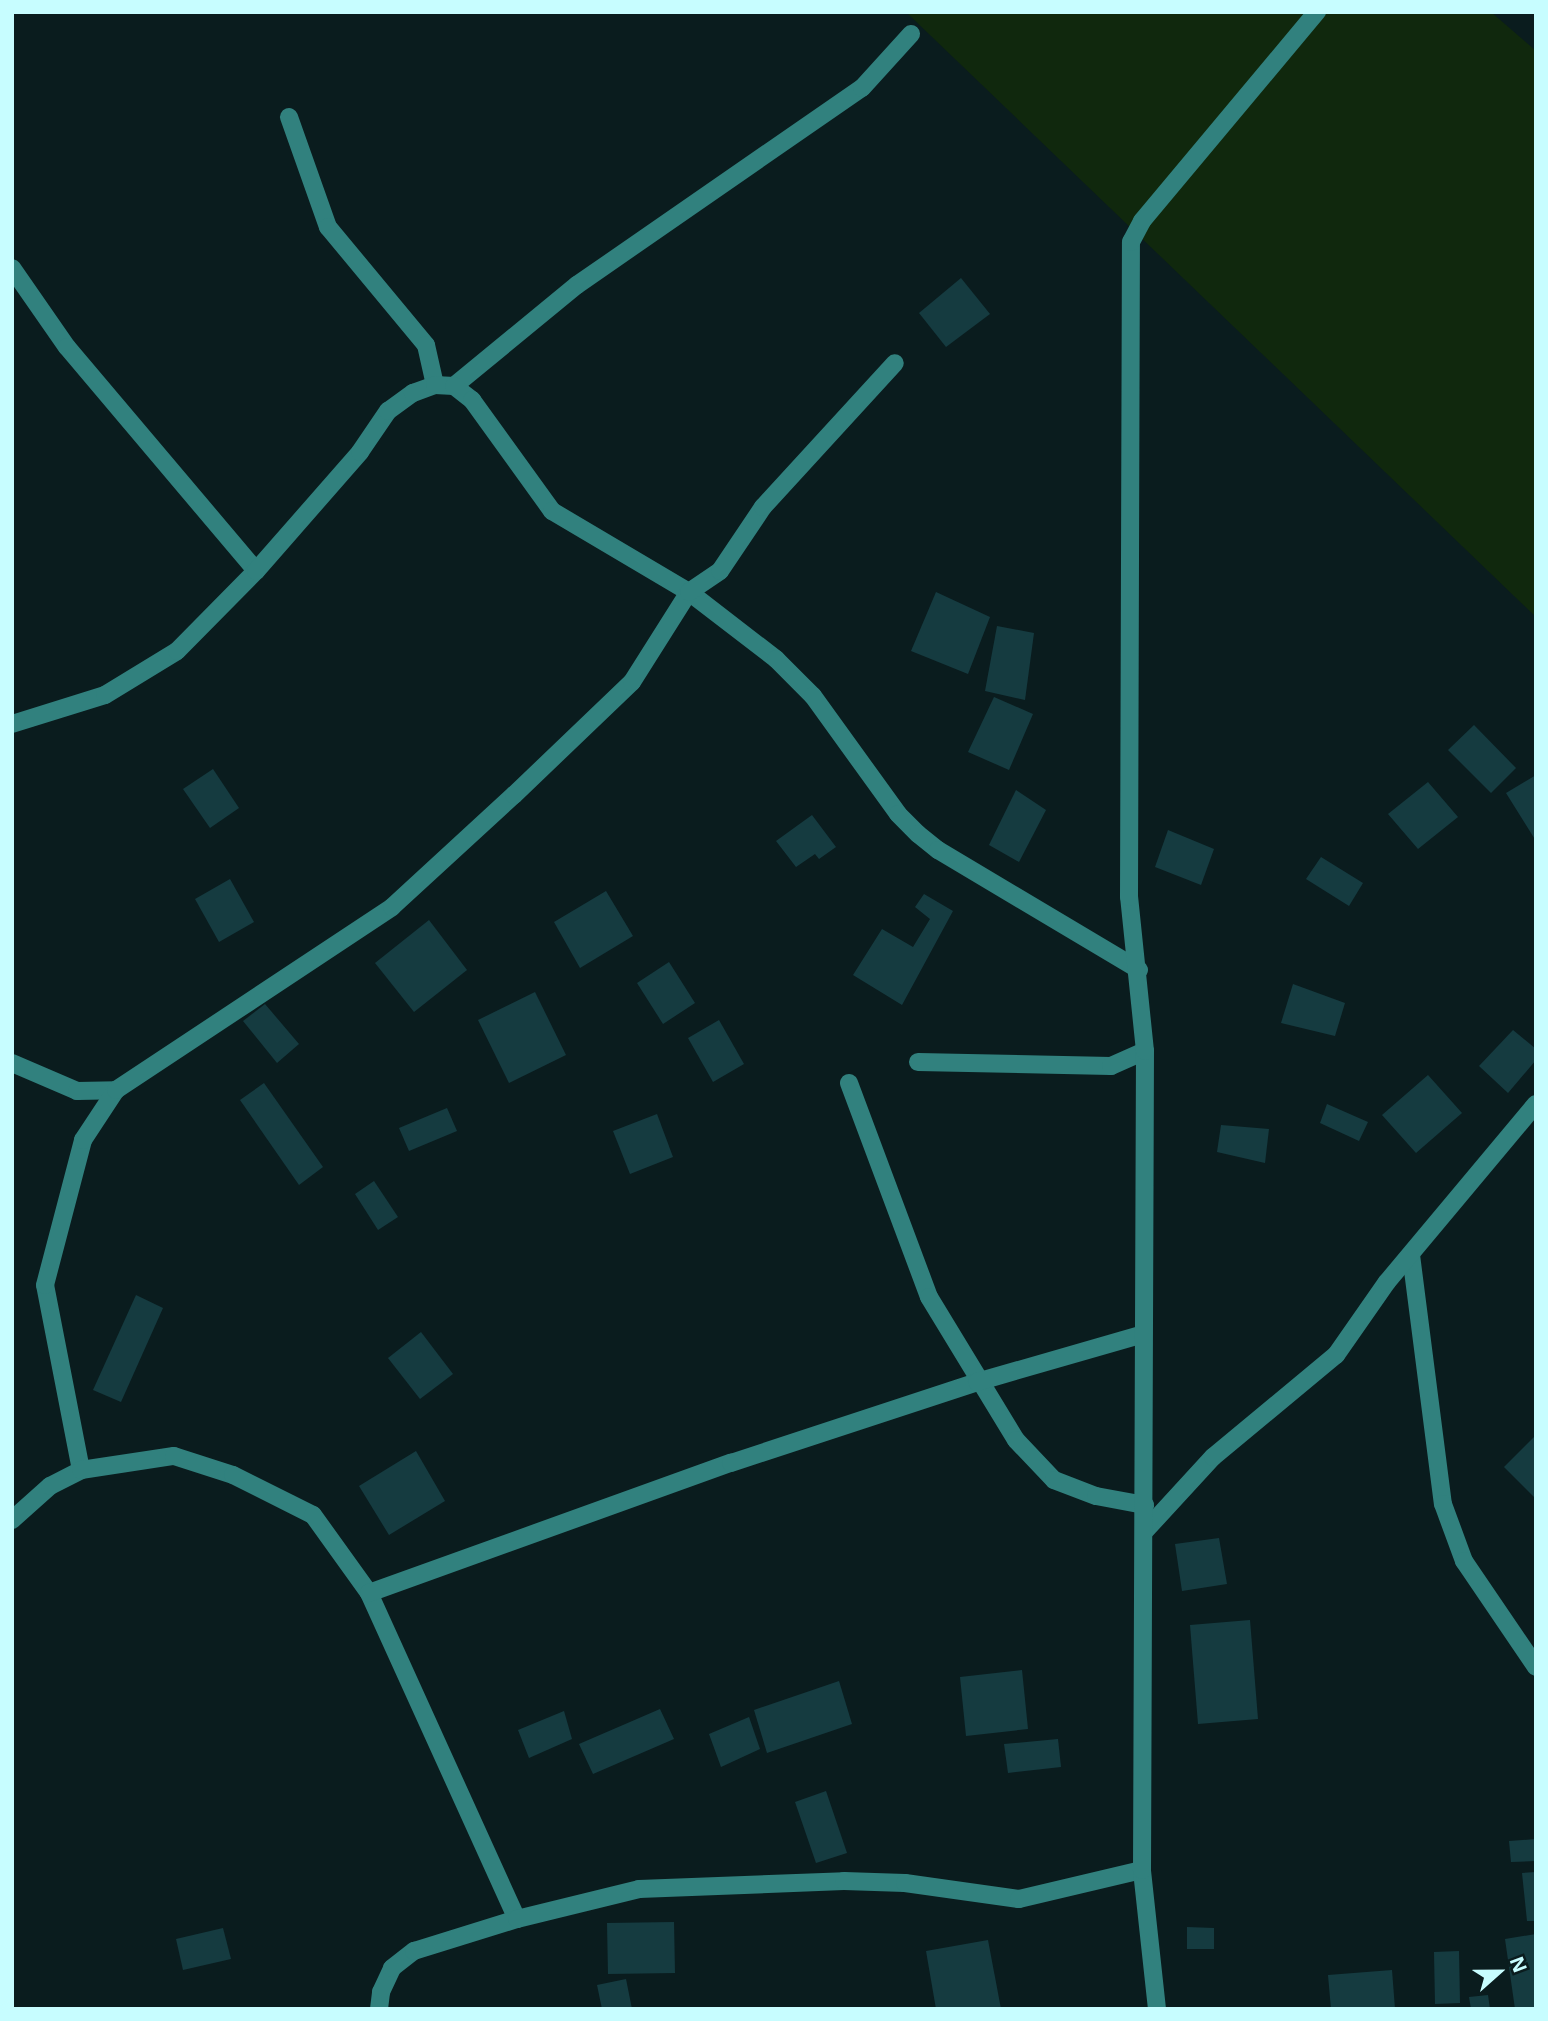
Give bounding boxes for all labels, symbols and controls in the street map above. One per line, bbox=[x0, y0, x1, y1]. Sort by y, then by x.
north arrow bbox=[1464, 1937, 1534, 2007]
text: N bbox=[1504, 1953, 1534, 1976]

